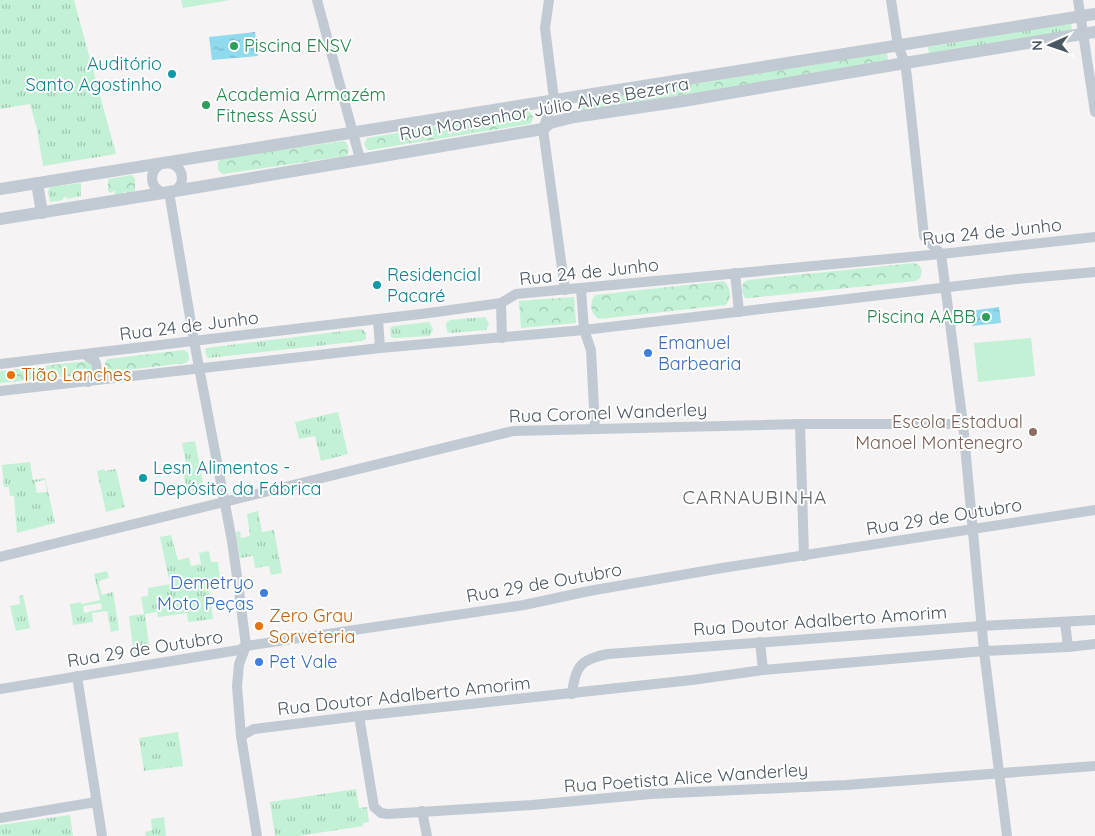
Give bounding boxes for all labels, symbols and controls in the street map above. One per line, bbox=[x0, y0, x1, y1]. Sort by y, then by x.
north arrow bbox=[1025, 20, 1075, 70]
place label: Piscina ENSV bbox=[244, 34, 352, 57]
marker: Piscina ENSV bbox=[228, 40, 240, 52]
text: N bbox=[1028, 40, 1046, 51]
place label: Auditório Santo Agostinho bbox=[25, 52, 162, 96]
marker: Auditório Santo Agostinho bbox=[166, 68, 178, 80]
street label: Rua Monsenhor Júlio Alves Bezerra bbox=[397, 72, 691, 145]
place label: Academia Armazém Fitness Assú bbox=[216, 83, 386, 127]
marker: Academia Armazém Fitness Assú bbox=[200, 99, 212, 111]
street label: Rua 24 de Junho bbox=[921, 213, 1063, 250]
street label: Rua 24 de Junho bbox=[518, 253, 660, 290]
place label: Residencial Pacaré bbox=[387, 263, 481, 307]
marker: Residencial Pacaré bbox=[371, 279, 383, 291]
place label: Piscina AABB bbox=[867, 305, 976, 328]
street label: Rua 24 de Junho bbox=[118, 306, 260, 345]
marker: Piscina AABB bbox=[980, 311, 992, 323]
place label: Emanuel Barbearia bbox=[658, 331, 741, 375]
marker: Emanuel Barbearia bbox=[642, 347, 654, 359]
place label: Tião Lanches bbox=[21, 363, 131, 386]
marker: Tião Lanches bbox=[5, 369, 17, 381]
street label: Rua Coronel Wanderley bbox=[508, 398, 708, 427]
place label: Escola Estadual Manoel Montenegro bbox=[855, 410, 1023, 454]
marker: Escola Estadual Manoel Montenegro bbox=[1027, 426, 1039, 438]
place label: Lesn Alimentos - Depósito da Fábrica bbox=[153, 456, 322, 500]
marker: Lesn Alimentos - Depósito da Fábrica bbox=[137, 472, 149, 484]
district label: CARNAUBINHA bbox=[683, 485, 827, 509]
street label: Rua 29 de Outubro bbox=[864, 493, 1024, 540]
street label: Rua 29 de Outubro bbox=[464, 558, 623, 608]
place label: Demetryo Moto Peças bbox=[157, 571, 254, 615]
marker: Demetryo Moto Peças bbox=[258, 587, 270, 599]
street label: Rua Doutor Adalberto Amorim bbox=[692, 600, 948, 641]
place label: Zero Grau Sorveteria bbox=[269, 604, 355, 648]
marker: Zero Grau Sorveteria bbox=[253, 620, 265, 632]
street label: Rua 29 de Outubro bbox=[65, 625, 225, 672]
place label: Pet Vale bbox=[269, 650, 338, 673]
marker: Pet Vale bbox=[253, 656, 265, 668]
street label: Rua Doutor Adalberto Amorim bbox=[276, 671, 532, 720]
street label: Rua Poetista Alice Wanderley bbox=[563, 757, 809, 798]

